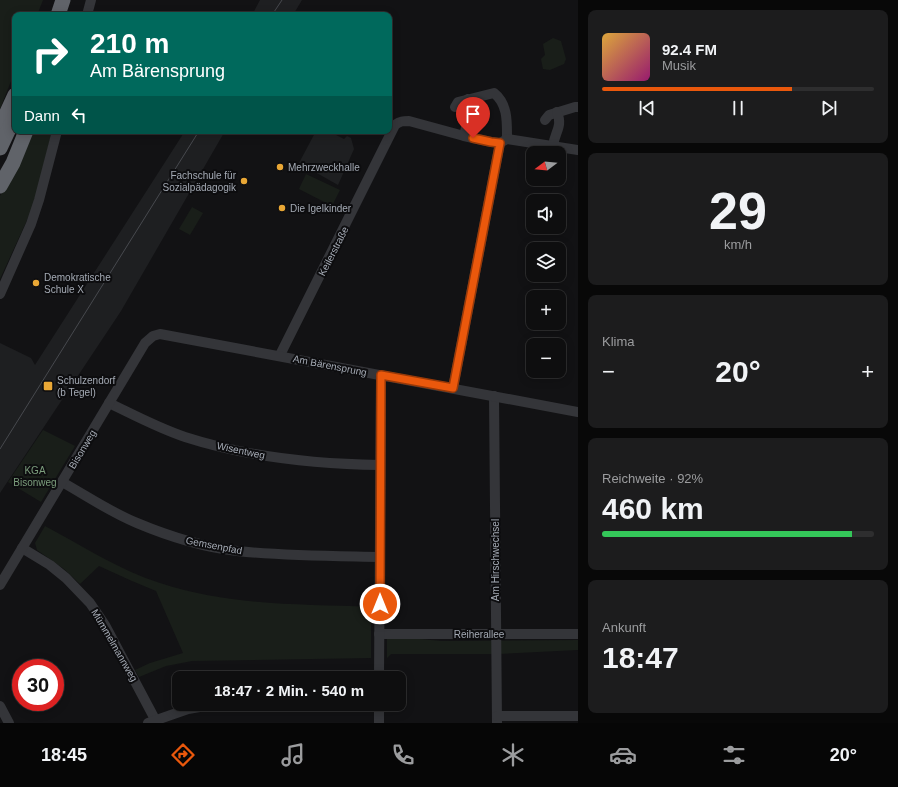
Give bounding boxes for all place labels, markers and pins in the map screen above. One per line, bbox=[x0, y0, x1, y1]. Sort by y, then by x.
pin bbox=[456, 97, 490, 138]
marker: Mehrzweckhalle bbox=[275, 162, 285, 172]
place label: Mehrzweckhalle bbox=[288, 162, 360, 173]
place label: Fachschule für Sozialpädagogik bbox=[163, 170, 237, 193]
marker: Fachschule für Sozialpädagogik bbox=[239, 176, 249, 186]
marker: Die Igelkinder bbox=[277, 203, 287, 213]
place label: Die Igelkinder bbox=[290, 203, 352, 214]
place label: Demokratische Schule X bbox=[44, 272, 111, 295]
marker: Demokratische Schule X bbox=[31, 278, 41, 288]
place label: Schulzendorf (b Tegel) bbox=[57, 375, 116, 398]
marker: Schulzendorf (b Tegel) bbox=[42, 380, 54, 392]

